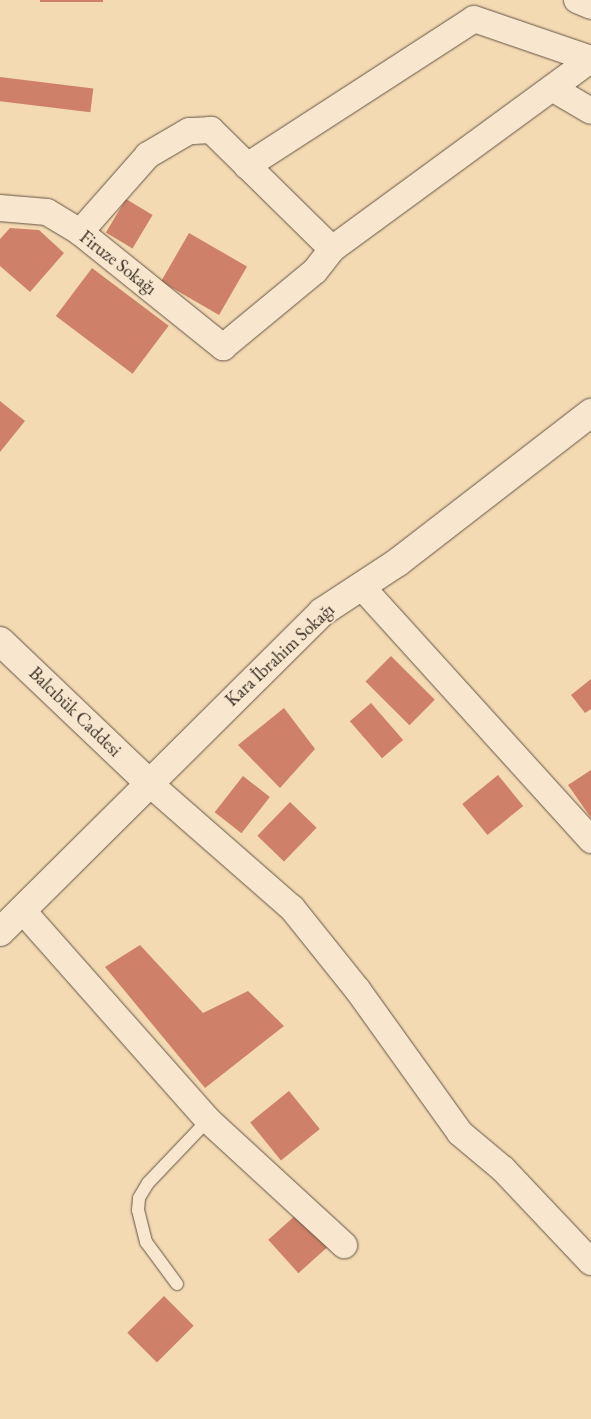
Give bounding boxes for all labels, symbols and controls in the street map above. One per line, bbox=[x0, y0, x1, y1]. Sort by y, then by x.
street label: Firuze Sokağı bbox=[75, 226, 161, 300]
street label: Kara İbrahim Sokağı bbox=[221, 599, 339, 711]
street label: Balcıbük Caddesi bbox=[24, 663, 126, 761]

